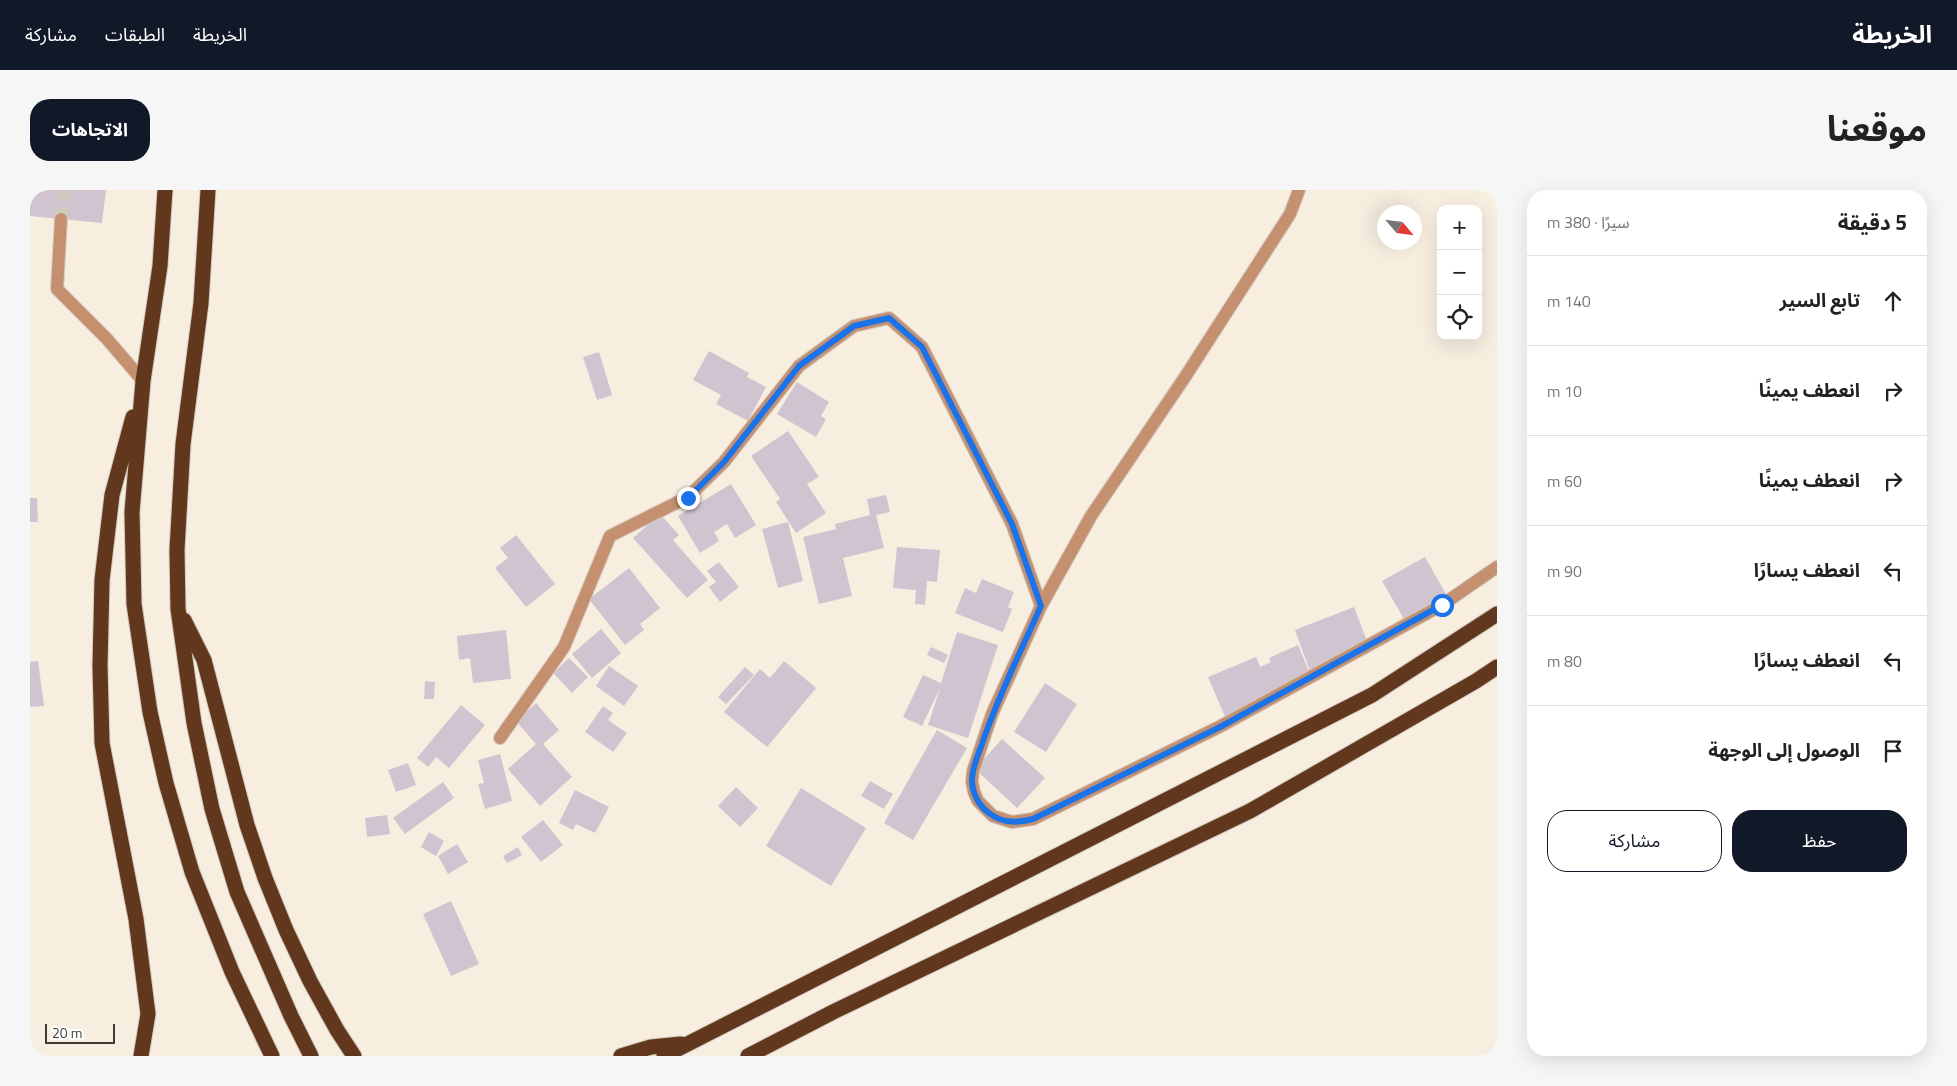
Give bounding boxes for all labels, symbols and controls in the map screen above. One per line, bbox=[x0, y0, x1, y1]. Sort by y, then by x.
text: الخريطة bbox=[1852, 16, 1932, 52]
text: مشاركة bbox=[25, 21, 77, 48]
text: الطبقات bbox=[105, 21, 165, 48]
text: الخريطة bbox=[193, 21, 247, 48]
button: الاتجاهات bbox=[30, 99, 150, 161]
text: موقعنا bbox=[1827, 101, 1927, 155]
north arrow bbox=[1377, 205, 1422, 250]
map controls bbox=[1437, 205, 1482, 340]
button: + bbox=[1437, 205, 1482, 250]
text: 5 دقيقة bbox=[1838, 206, 1907, 238]
text: سيرًا · 380 m bbox=[1547, 210, 1630, 234]
button: − bbox=[1437, 250, 1482, 295]
text: تابع السير bbox=[1780, 285, 1860, 314]
icon: ahead bbox=[1879, 287, 1907, 315]
text: 140 m bbox=[1547, 289, 1591, 313]
button: locate bbox=[1437, 295, 1482, 340]
text: انعطف يمينًا bbox=[1759, 375, 1860, 404]
icon: right bbox=[1879, 377, 1907, 405]
text: 10 m bbox=[1547, 379, 1582, 403]
text: انعطف يمينًا bbox=[1759, 465, 1860, 494]
icon: right bbox=[1879, 467, 1907, 495]
text: 60 m bbox=[1547, 469, 1582, 493]
route end bbox=[677, 487, 700, 510]
text: انعطف يسارًا bbox=[1754, 555, 1860, 584]
icon: left bbox=[1879, 557, 1907, 585]
text: 90 m bbox=[1547, 559, 1582, 583]
route start bbox=[1431, 594, 1454, 617]
text: انعطف يسارًا bbox=[1754, 645, 1860, 674]
icon: left bbox=[1879, 647, 1907, 675]
text: 80 m bbox=[1547, 649, 1582, 673]
text: الوصول إلى الوجهة bbox=[1708, 735, 1860, 764]
icon: arrive bbox=[1879, 737, 1907, 765]
button: مشاركة bbox=[1547, 810, 1722, 872]
button: حفظ bbox=[1732, 810, 1907, 872]
scale bar bbox=[45, 1021, 115, 1044]
text: 20 m bbox=[52, 1022, 82, 1043]

